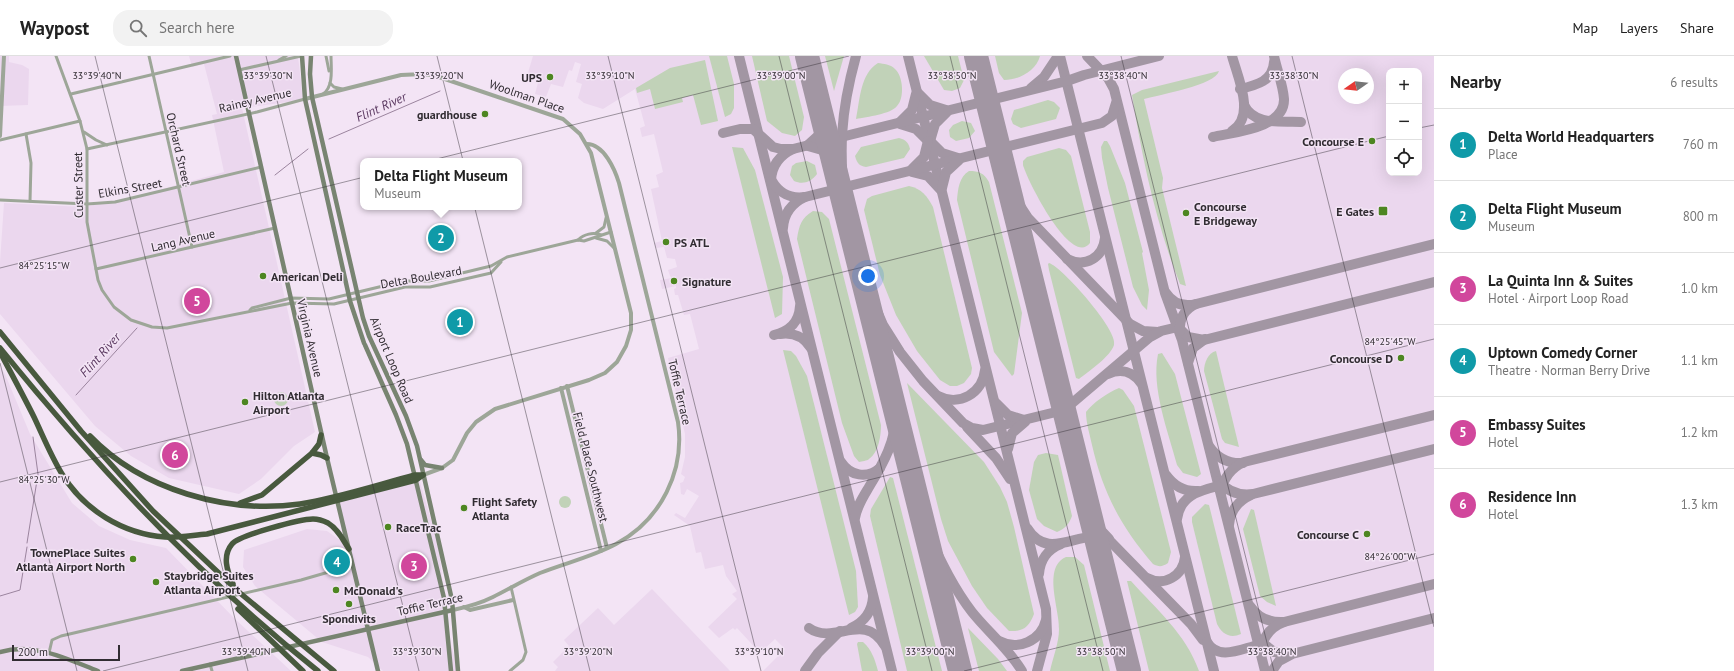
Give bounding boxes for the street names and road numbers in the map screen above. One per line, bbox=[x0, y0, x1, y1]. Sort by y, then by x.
street label: Woolman Place bbox=[487, 76, 567, 116]
street label: Rainey Avenue bbox=[217, 84, 293, 116]
street label: Orchard Street bbox=[163, 111, 195, 187]
street label: Custer Street bbox=[70, 152, 86, 218]
street label: Elkins Street bbox=[97, 175, 163, 201]
street label: Lang Avenue bbox=[150, 225, 216, 255]
street label: Delta Boulevard bbox=[379, 262, 463, 292]
street label: Virginia Avenue bbox=[293, 296, 326, 379]
street label: Airport Loop Road bbox=[367, 315, 417, 405]
street label: Toffie Terrace bbox=[665, 358, 695, 426]
street label: Field Place Southwest bbox=[570, 410, 612, 524]
street label: Toffie Terrace bbox=[396, 589, 464, 619]

